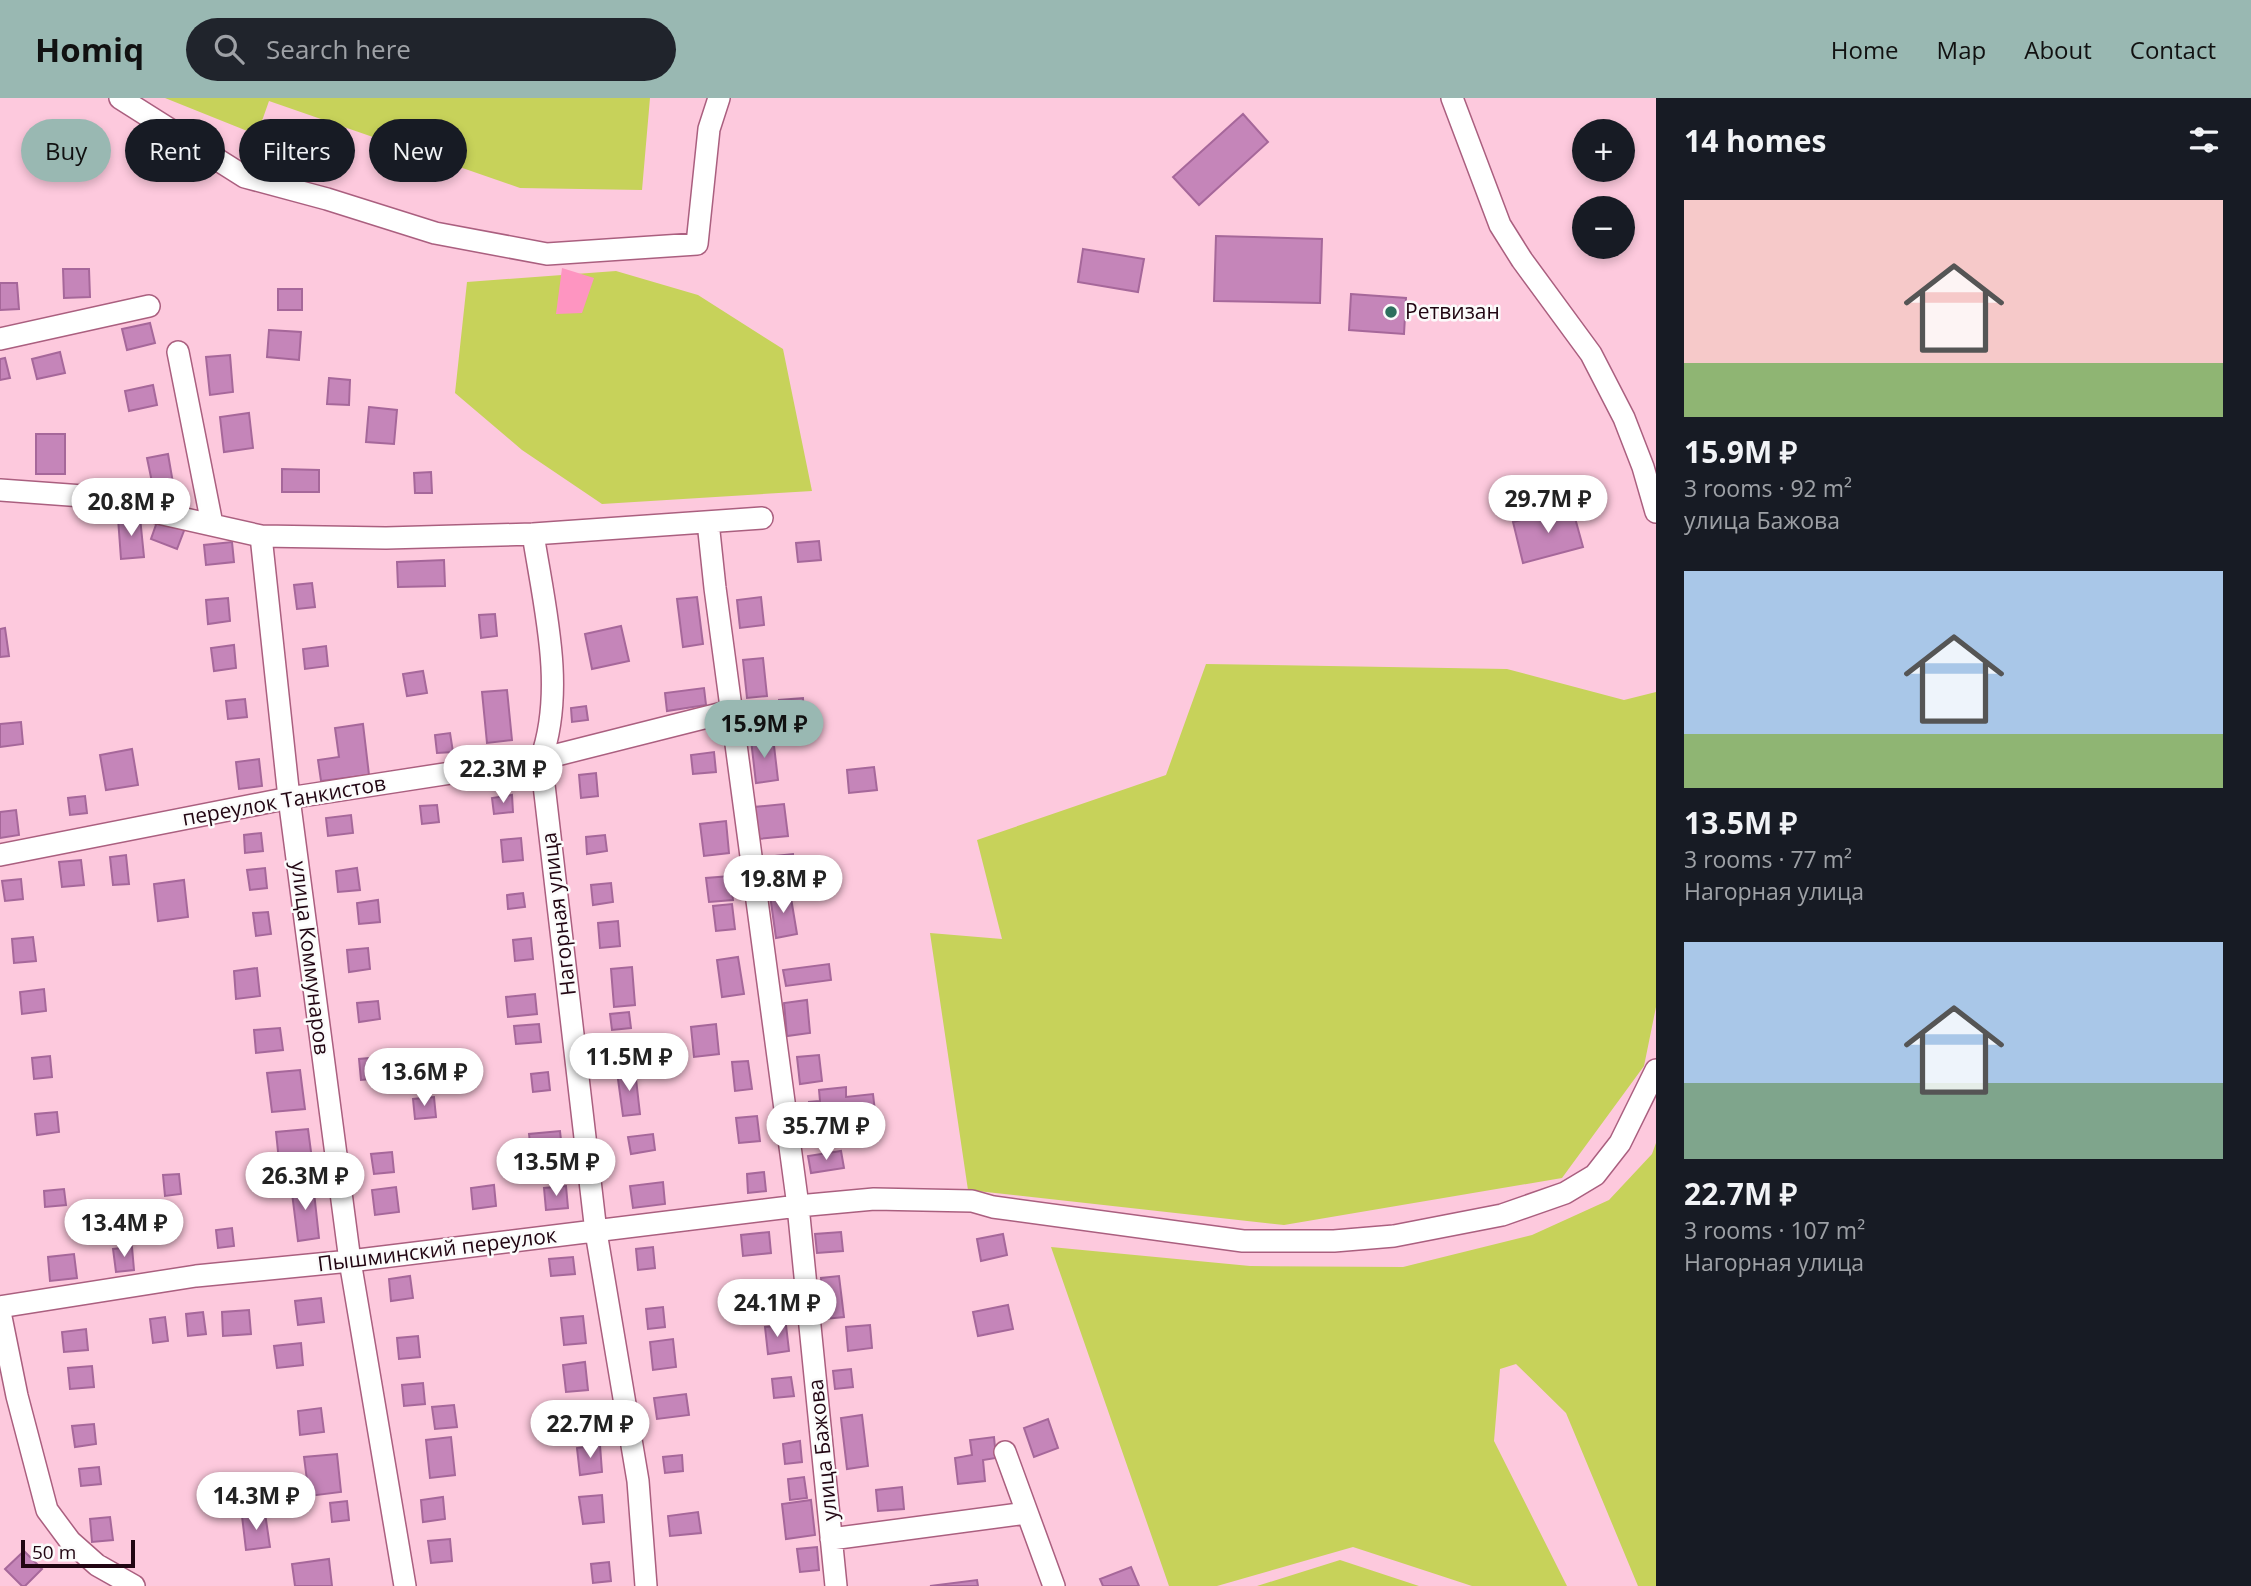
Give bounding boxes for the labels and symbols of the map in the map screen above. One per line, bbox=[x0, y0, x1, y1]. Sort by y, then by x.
place label: Ретвизан bbox=[1405, 297, 1500, 325]
marker: Ретвизан bbox=[1383, 304, 1399, 320]
pin: 29.7M ₽ bbox=[1483, 476, 1613, 535]
pin: 20.8M ₽ bbox=[66, 478, 196, 538]
pin: 15.9M ₽ bbox=[699, 700, 829, 760]
pin: 22.3M ₽ bbox=[438, 746, 568, 805]
street label: переулок Танкистов bbox=[180, 768, 388, 832]
street label: Нагорная улица bbox=[534, 831, 582, 997]
pin: 19.8M ₽ bbox=[718, 856, 848, 915]
street label: улица Коммунаров bbox=[285, 859, 337, 1057]
pin: 11.5M ₽ bbox=[564, 1034, 694, 1093]
pin: 13.6M ₽ bbox=[359, 1048, 489, 1108]
pin: 35.7M ₽ bbox=[761, 1102, 891, 1162]
pin: 13.5M ₽ bbox=[491, 1138, 621, 1198]
pin: 26.3M ₽ bbox=[240, 1152, 370, 1212]
pin: 13.4M ₽ bbox=[59, 1200, 189, 1259]
street label: Пышминский переулок bbox=[316, 1220, 558, 1278]
pin: 24.1M ₽ bbox=[712, 1280, 842, 1339]
street label: улица Бажова bbox=[801, 1378, 843, 1522]
pin: 22.7M ₽ bbox=[525, 1400, 655, 1460]
pin: 14.3M ₽ bbox=[191, 1472, 321, 1532]
scale bar bbox=[21, 1537, 135, 1569]

